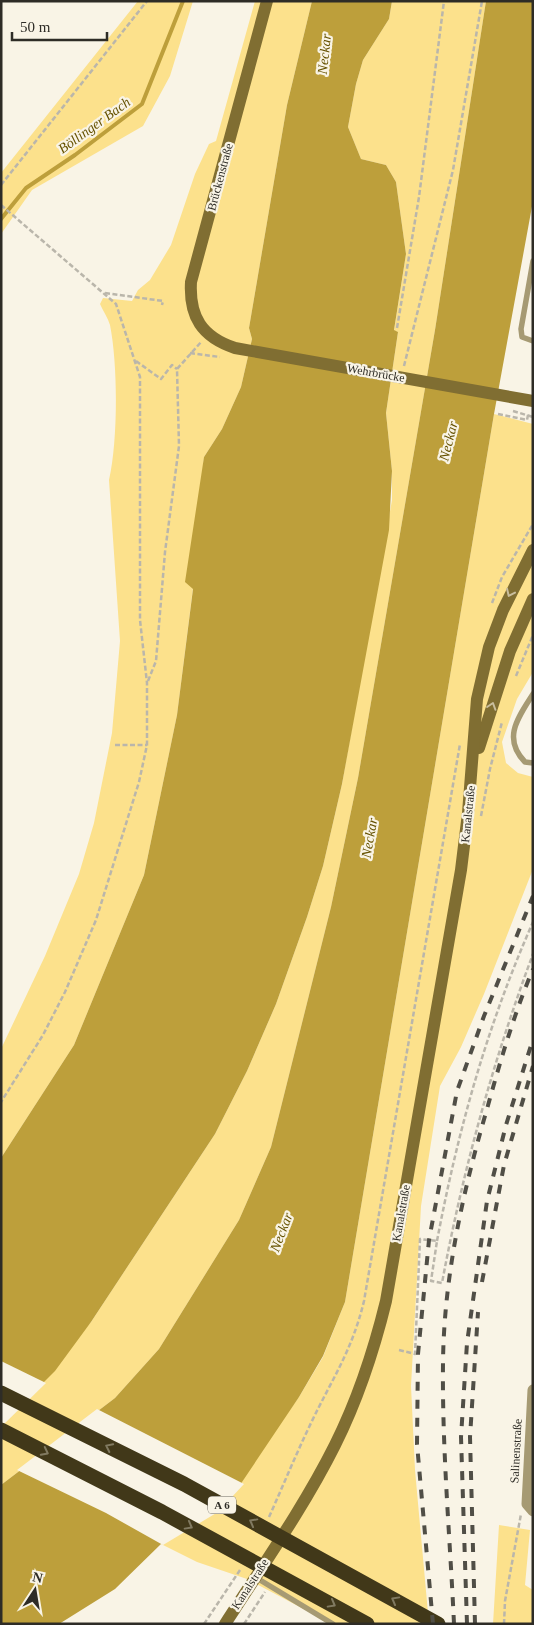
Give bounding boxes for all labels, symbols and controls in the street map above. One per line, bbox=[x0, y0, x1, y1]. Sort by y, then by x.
scale bar bbox=[12, 10, 108, 42]
text: 50 m bbox=[20, 19, 51, 35]
water label: Neckar bbox=[315, 33, 334, 76]
water label: Böllinger Bach bbox=[55, 94, 133, 156]
street label: Brückenstraße bbox=[204, 142, 236, 212]
street label: Wehrbrücke bbox=[346, 361, 406, 385]
water label: Neckar bbox=[436, 419, 461, 464]
one-way arrow bbox=[506, 588, 517, 597]
one-way arrow bbox=[486, 703, 496, 711]
street label: Kanalstraße bbox=[458, 785, 478, 843]
water label: Neckar bbox=[358, 816, 380, 860]
street label: Kanalstraße bbox=[389, 1184, 413, 1242]
water label: Neckar bbox=[267, 1210, 296, 1255]
street label: Salinenstraße bbox=[507, 1418, 525, 1484]
one-way arrow bbox=[105, 1443, 114, 1453]
one-way arrow bbox=[40, 1446, 49, 1456]
road number: A 6 bbox=[208, 1496, 236, 1514]
one-way arrow bbox=[249, 1518, 258, 1528]
one-way arrow bbox=[184, 1520, 193, 1530]
street label: Kanalstraße bbox=[229, 1556, 271, 1612]
north arrow bbox=[10, 1565, 60, 1615]
text: N bbox=[31, 1569, 44, 1586]
one-way arrow bbox=[392, 1596, 401, 1606]
one-way arrow bbox=[326, 1598, 335, 1608]

